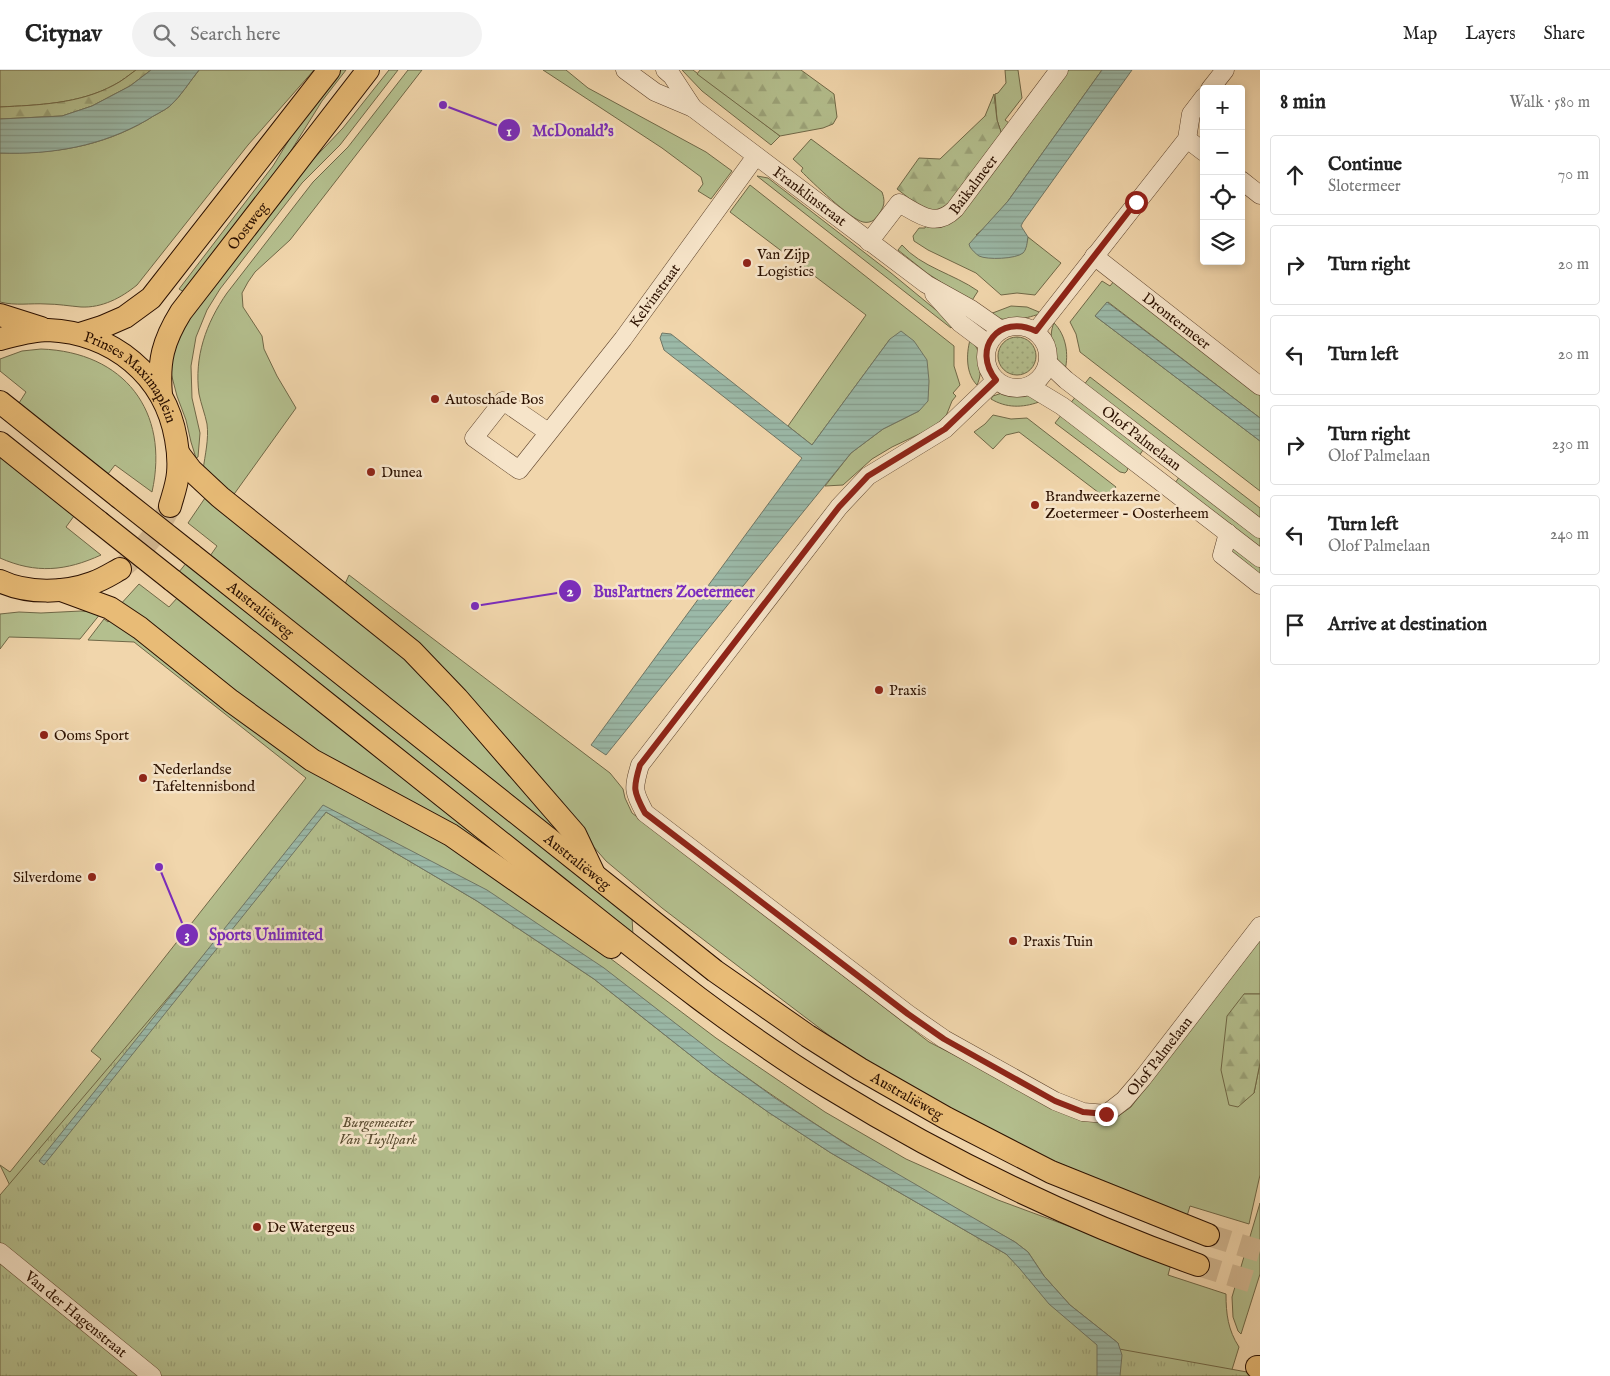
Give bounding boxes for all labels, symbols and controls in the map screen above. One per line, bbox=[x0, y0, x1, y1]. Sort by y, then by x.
search box bbox=[132, 12, 482, 57]
text: Citynav bbox=[25, 19, 102, 50]
icon: search bbox=[150, 21, 178, 49]
text: Search here bbox=[190, 23, 281, 47]
text: Map bbox=[1403, 23, 1437, 46]
text: Layers bbox=[1465, 23, 1516, 46]
text: Share bbox=[1544, 23, 1585, 46]
map controls bbox=[1200, 85, 1245, 265]
button: + bbox=[1200, 85, 1245, 130]
text: 8 min bbox=[1280, 89, 1326, 116]
text: Walk · 580 m bbox=[1510, 93, 1590, 113]
callout: McDonald's bbox=[497, 115, 623, 146]
text: 1 bbox=[506, 122, 512, 141]
text: McDonald's bbox=[532, 122, 614, 142]
button: − bbox=[1200, 130, 1245, 175]
street label: Baikalmeer bbox=[945, 151, 1002, 218]
text: Continue bbox=[1328, 153, 1402, 177]
icon: ahead bbox=[1281, 161, 1309, 189]
street label: Franklinstraat bbox=[769, 162, 851, 230]
text: 70 m bbox=[1558, 165, 1589, 185]
button: locate bbox=[1200, 175, 1245, 220]
text: Slotermeer bbox=[1328, 177, 1401, 197]
route start bbox=[1125, 191, 1148, 214]
street label: Oostweg bbox=[223, 197, 273, 254]
button: layers bbox=[1200, 220, 1245, 265]
place label: Van Zijp Logistics bbox=[756, 245, 814, 281]
icon: right bbox=[1281, 251, 1309, 279]
text: Turn right bbox=[1328, 253, 1410, 277]
text: 20 m bbox=[1558, 255, 1589, 275]
marker: Van Zijp Logistics bbox=[741, 257, 753, 269]
street label: Kelvinstraat bbox=[625, 260, 684, 331]
street label: Drontermeer bbox=[1139, 288, 1215, 354]
street label: Prinses Maximaplein bbox=[82, 327, 181, 425]
icon: left bbox=[1281, 341, 1309, 369]
text: Turn left bbox=[1328, 343, 1399, 367]
text: 20 m bbox=[1558, 345, 1589, 365]
place label: Autoschade Bos bbox=[444, 390, 544, 409]
marker: Autoschade Bos bbox=[429, 393, 441, 405]
street label: Olof Palmelaan bbox=[1098, 401, 1185, 475]
text: Turn right bbox=[1328, 423, 1410, 447]
icon: right bbox=[1281, 431, 1309, 459]
text: 230 m bbox=[1552, 435, 1589, 455]
text: Olof Palmelaan bbox=[1328, 447, 1430, 467]
place label: Dunea bbox=[381, 463, 423, 482]
marker: Dunea bbox=[365, 466, 377, 478]
place label: Brandweerkazerne Zoetermeer - Oosterheem bbox=[1045, 487, 1209, 523]
marker: Brandweerkazerne Zoetermeer - Oosterheem bbox=[1029, 499, 1041, 511]
text: Turn left bbox=[1328, 513, 1399, 537]
icon: left bbox=[1281, 521, 1309, 549]
text: 240 m bbox=[1550, 525, 1589, 545]
text: Olof Palmelaan bbox=[1328, 537, 1430, 557]
street label: Australiëweg bbox=[223, 576, 299, 642]
callout: BusPartners Zoetermeer bbox=[558, 576, 764, 607]
text: 2 bbox=[566, 582, 574, 601]
text: BusPartners Zoetermeer bbox=[593, 583, 755, 603]
icon: arrive bbox=[1281, 611, 1309, 639]
text: Arrive at destination bbox=[1328, 613, 1487, 637]
place label: Praxis bbox=[889, 681, 926, 700]
marker: Praxis bbox=[873, 684, 885, 696]
place label: Ooms Sport bbox=[54, 726, 129, 745]
marker: Ooms Sport bbox=[38, 729, 50, 741]
place label: Nederlandse Tafeltennisbond bbox=[153, 760, 256, 796]
marker: Nederlandse Tafeltennisbond bbox=[137, 772, 149, 784]
street label: Australiëweg bbox=[539, 829, 615, 895]
place label: Silverdome bbox=[13, 868, 82, 887]
marker: Silverdome bbox=[86, 871, 98, 883]
callout: Sports Unlimited bbox=[174, 919, 334, 950]
text: 3 bbox=[184, 926, 190, 945]
text: Sports Unlimited bbox=[209, 926, 324, 946]
place label: Praxis Tuin bbox=[1023, 932, 1093, 951]
marker: Praxis Tuin bbox=[1007, 935, 1019, 947]
street label: Olof Palmelaan bbox=[1122, 1013, 1196, 1100]
street label: Australiëweg bbox=[867, 1067, 947, 1124]
route end bbox=[1095, 1103, 1118, 1126]
park label: Burgemeester Van Tuyllpark bbox=[339, 1113, 417, 1149]
place label: De Watergeus bbox=[267, 1218, 355, 1237]
marker: De Watergeus bbox=[251, 1221, 263, 1233]
street label: Van der Hagenstraat bbox=[20, 1266, 131, 1361]

